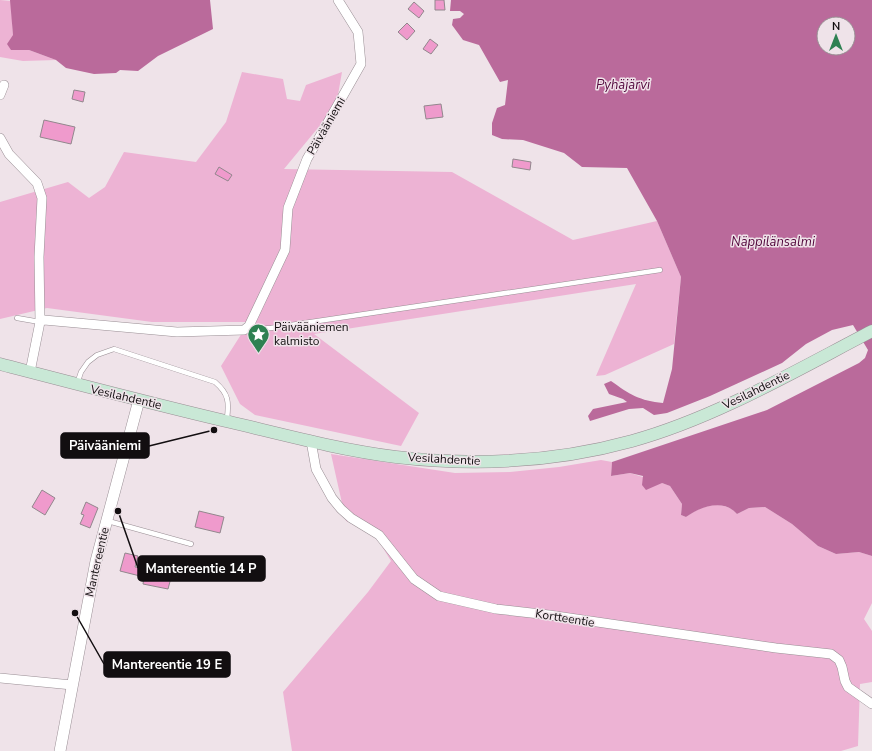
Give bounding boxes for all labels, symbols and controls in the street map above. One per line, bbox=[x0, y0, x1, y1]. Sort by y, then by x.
north arrow bbox=[816, 16, 856, 56]
text: N bbox=[832, 19, 840, 34]
water label: Pyhäjärvi bbox=[596, 76, 651, 94]
street label: Päivääniemi bbox=[303, 94, 349, 158]
water label: Näppilänsalmi bbox=[731, 233, 816, 251]
place label: Päivääniemen kalmisto bbox=[274, 319, 349, 349]
place icon: Päivääniemen kalmisto bbox=[246, 321, 272, 354]
street label: Vesilahdentie bbox=[719, 367, 792, 414]
street label: Vesilahdentie bbox=[88, 381, 163, 413]
callout: Päivääniemi bbox=[61, 433, 149, 458]
text: Päivääniemi bbox=[69, 437, 141, 455]
street label: Vesilahdentie bbox=[406, 449, 481, 469]
street label: Mantereentie bbox=[81, 526, 113, 598]
callout: Mantereentie 14 P bbox=[138, 556, 265, 581]
text: Mantereentie 14 P bbox=[145, 560, 257, 578]
street label: Kortteentie bbox=[534, 605, 596, 631]
callout: Mantereentie 19 E bbox=[104, 652, 230, 677]
text: Mantereentie 19 E bbox=[112, 656, 222, 674]

